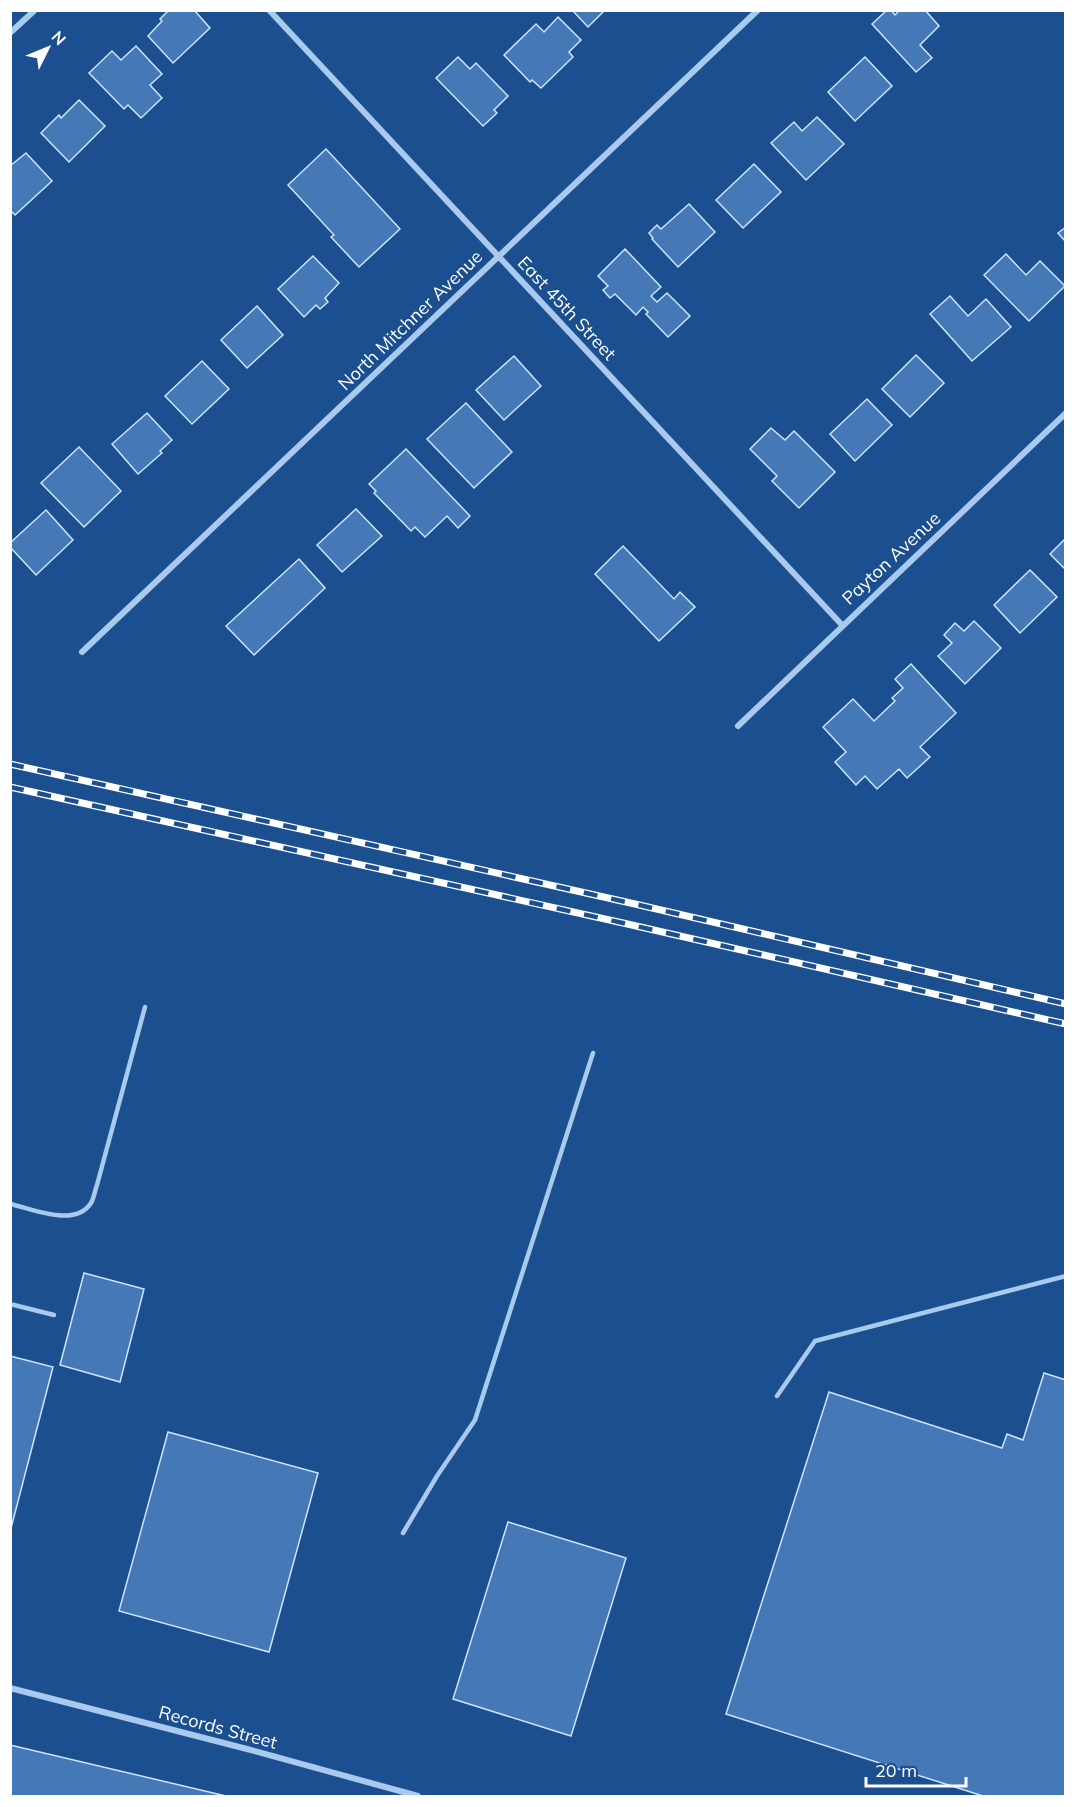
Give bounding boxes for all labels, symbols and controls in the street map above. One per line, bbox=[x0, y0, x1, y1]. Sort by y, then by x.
north arrow bbox=[18, 18, 78, 78]
text: N bbox=[48, 27, 70, 49]
street label: North Mitchner Avenue bbox=[333, 245, 487, 395]
street label: East 45th Street bbox=[513, 251, 621, 365]
street label: Payton Avenue bbox=[837, 507, 945, 609]
street label: Records Street bbox=[156, 1700, 280, 1754]
scale bar bbox=[866, 1750, 966, 1788]
text: 20 m bbox=[875, 1759, 917, 1782]

